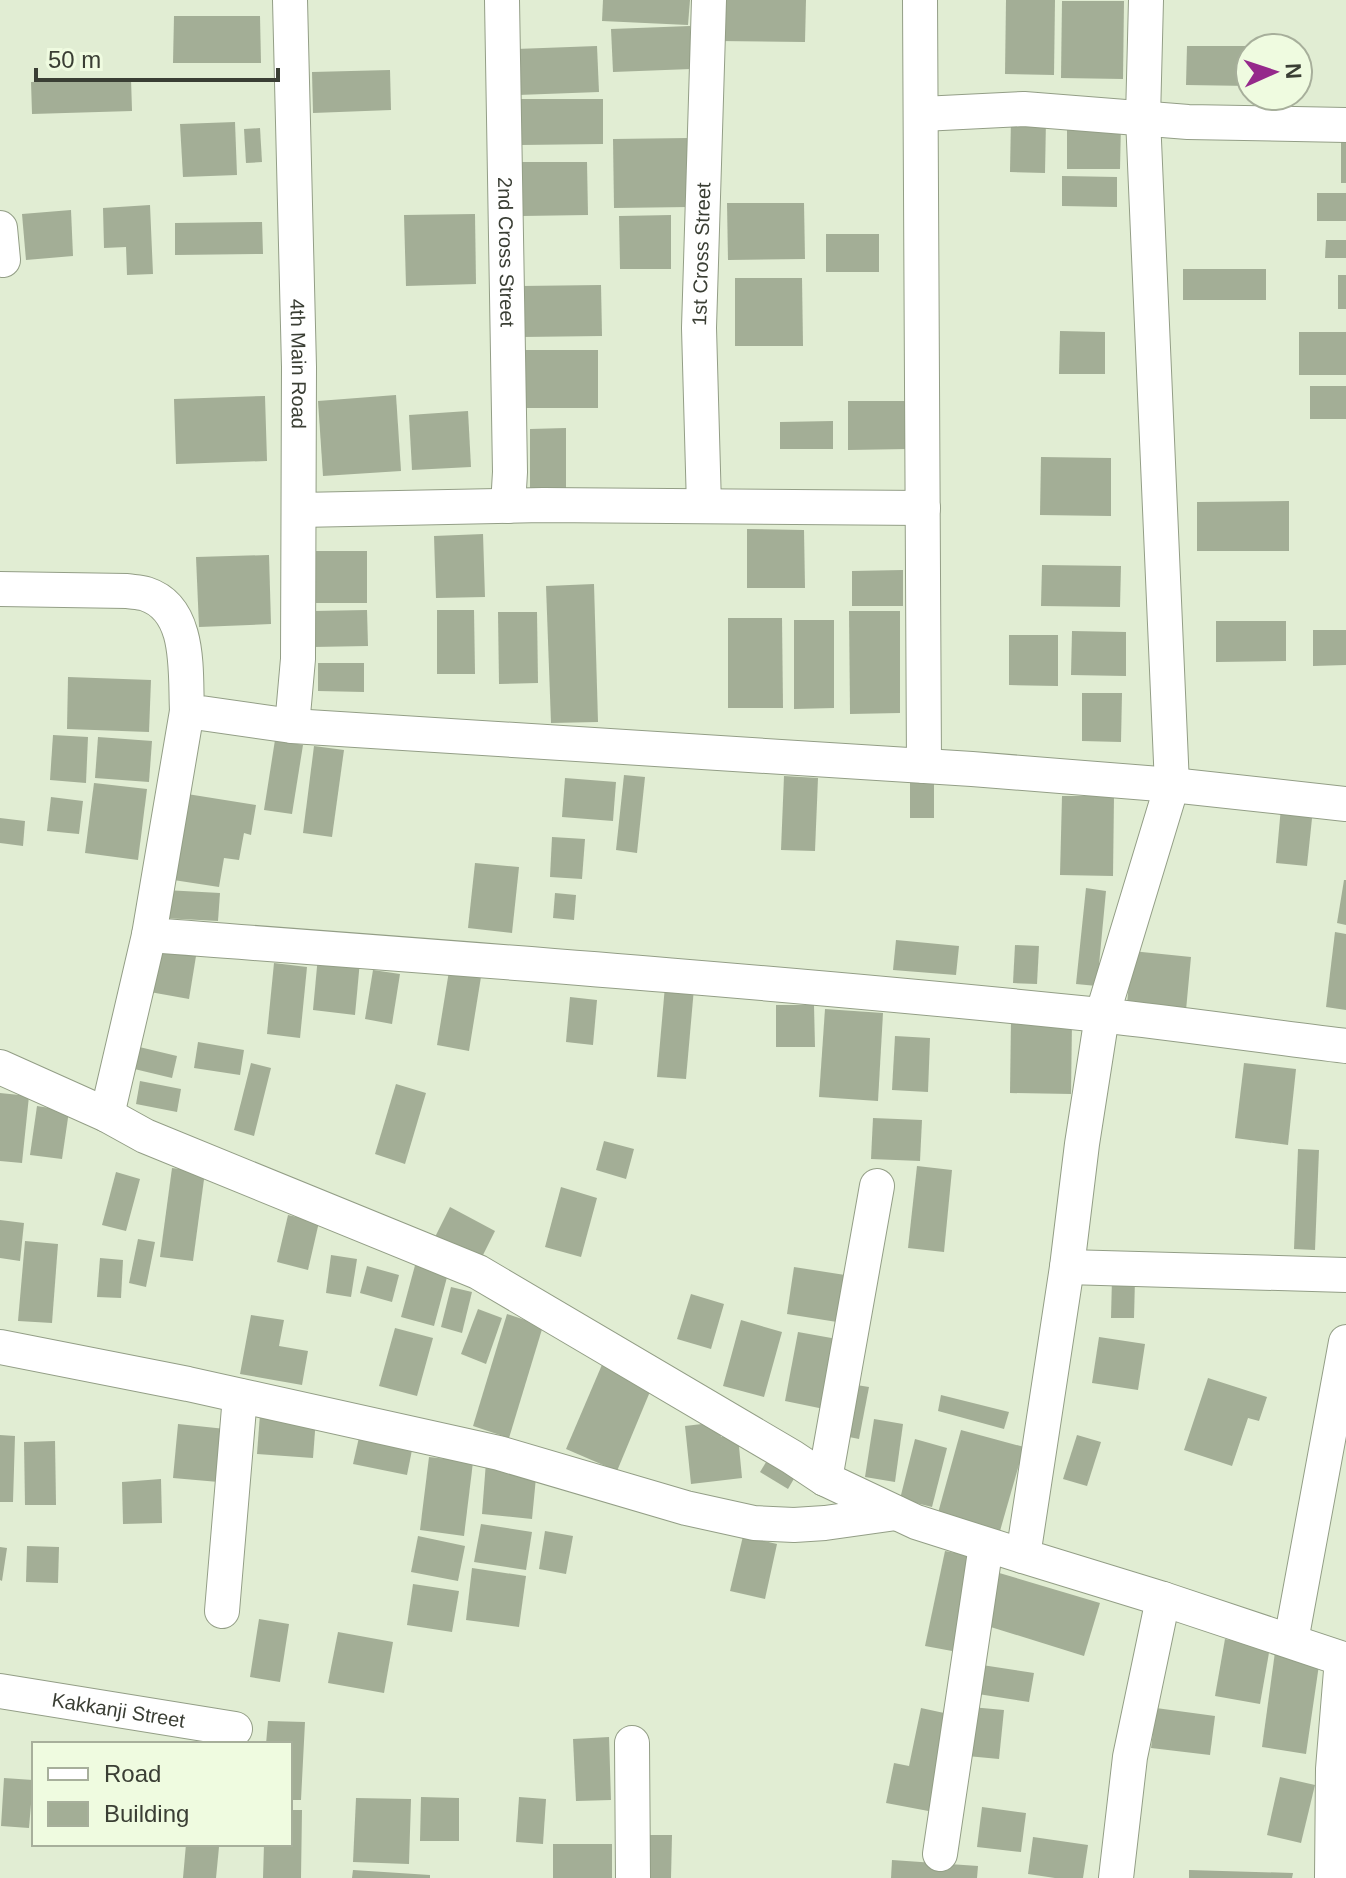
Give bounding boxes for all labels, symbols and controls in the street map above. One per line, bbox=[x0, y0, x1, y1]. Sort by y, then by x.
scale bar bbox=[36, 32, 278, 82]
north arrow bbox=[1234, 32, 1314, 112]
text: 50 m bbox=[48, 46, 101, 73]
text: N bbox=[1281, 62, 1306, 80]
street label: 2nd Cross Street bbox=[494, 177, 519, 328]
street label: 1st Cross Street bbox=[688, 182, 714, 326]
street label: 4th Main Road bbox=[286, 299, 310, 429]
street label: Kakkanji Street bbox=[50, 1689, 187, 1732]
legend bbox=[32, 1742, 292, 1846]
text: Road bbox=[104, 1760, 161, 1787]
text: Building bbox=[104, 1800, 189, 1827]

